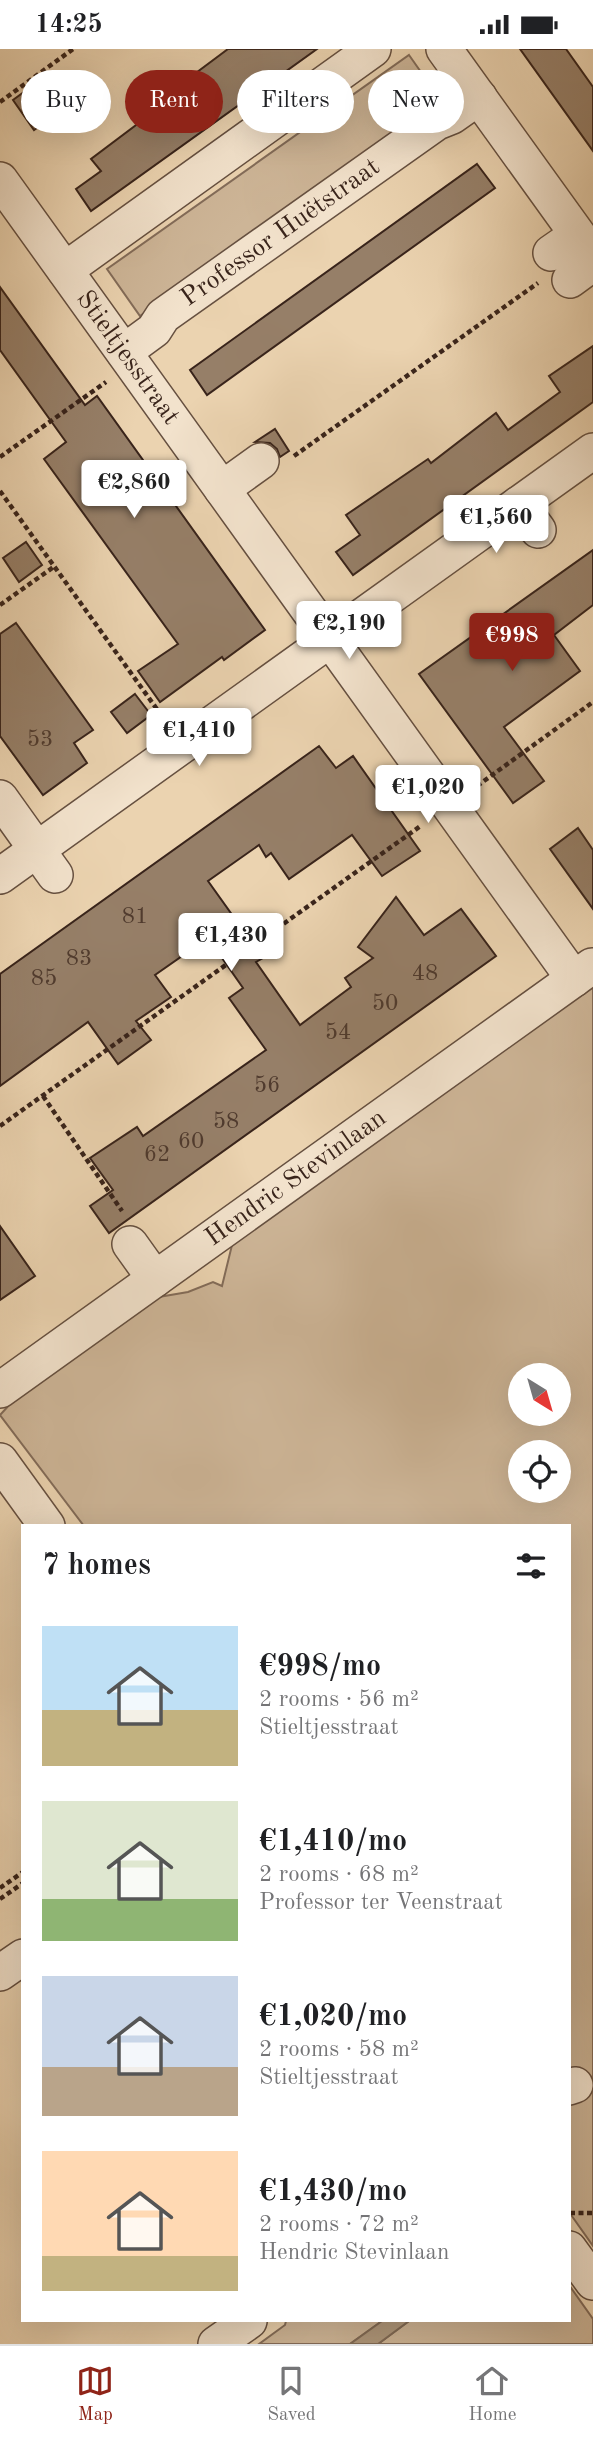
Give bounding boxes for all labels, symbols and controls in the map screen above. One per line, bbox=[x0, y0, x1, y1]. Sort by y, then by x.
text: 14:25 bbox=[35, 12, 103, 38]
chip: Buy bbox=[21, 70, 111, 133]
chip: Rent bbox=[125, 70, 223, 133]
chip: Filters bbox=[237, 70, 354, 133]
chip: New bbox=[368, 70, 464, 133]
street label: Professor Huëtstraat bbox=[177, 154, 385, 312]
street label: Stieltjesstraat bbox=[71, 286, 184, 430]
pin: €2,860 bbox=[77, 461, 191, 520]
text: €2,860 bbox=[97, 471, 171, 494]
pin: €1,560 bbox=[439, 496, 553, 555]
text: €1,560 bbox=[459, 506, 533, 529]
pin: €2,190 bbox=[292, 601, 406, 661]
text: €2,190 bbox=[312, 612, 386, 635]
pin: €998 bbox=[471, 613, 553, 673]
text: €998 bbox=[485, 624, 539, 647]
pin: €1,410 bbox=[142, 709, 256, 768]
text: €1,410 bbox=[162, 719, 236, 742]
house number: 53 bbox=[27, 728, 53, 751]
pin: €1,020 bbox=[371, 765, 485, 825]
text: €1,020 bbox=[391, 776, 465, 799]
house number: 81 bbox=[122, 905, 148, 928]
pin: €1,430 bbox=[174, 913, 288, 973]
text: €1,430 bbox=[194, 924, 268, 947]
house number: 83 bbox=[66, 947, 92, 970]
house number: 48 bbox=[412, 962, 438, 985]
house number: 85 bbox=[31, 967, 57, 990]
house number: 50 bbox=[372, 992, 398, 1015]
house number: 54 bbox=[325, 1021, 351, 1044]
house number: 56 bbox=[254, 1074, 280, 1097]
street label: Hendric Stevinlaan bbox=[201, 1105, 391, 1251]
house number: 58 bbox=[213, 1110, 239, 1133]
house number: 60 bbox=[178, 1130, 204, 1153]
house number: 62 bbox=[144, 1143, 170, 1166]
north arrow bbox=[508, 1363, 570, 1426]
map controls bbox=[508, 1363, 571, 1503]
button: locate bbox=[508, 1440, 571, 1503]
icon: filters bbox=[512, 1547, 550, 1585]
text: 7 homes bbox=[42, 1551, 151, 1581]
text: €998/mo bbox=[259, 1652, 381, 1682]
icon: home bbox=[98, 1654, 182, 1738]
text: 2 rooms · 56 m² bbox=[259, 1688, 419, 1711]
text: Stieltjesstraat bbox=[259, 1716, 399, 1739]
text: €1,410/mo bbox=[259, 1827, 407, 1857]
icon: home bbox=[98, 1829, 182, 1913]
text: 2 rooms · 68 m² bbox=[259, 1863, 419, 1886]
text: Professor ter Veenstraat bbox=[259, 1891, 503, 1914]
text: €1,020/mo bbox=[259, 2002, 407, 2032]
icon: home bbox=[98, 2004, 182, 2088]
text: 2 rooms · 58 m² bbox=[259, 2038, 419, 2061]
text: Stieltjesstraat bbox=[259, 2066, 399, 2089]
text: €1,430/mo bbox=[259, 2177, 407, 2207]
icon: home bbox=[98, 2179, 182, 2263]
text: 2 rooms · 72 m² bbox=[259, 2213, 419, 2236]
text: Hendric Stevinlaan bbox=[259, 2241, 449, 2264]
tab: Map bbox=[76, 2362, 114, 2427]
tab: Saved bbox=[267, 2362, 316, 2427]
tab: Home bbox=[468, 2362, 517, 2427]

